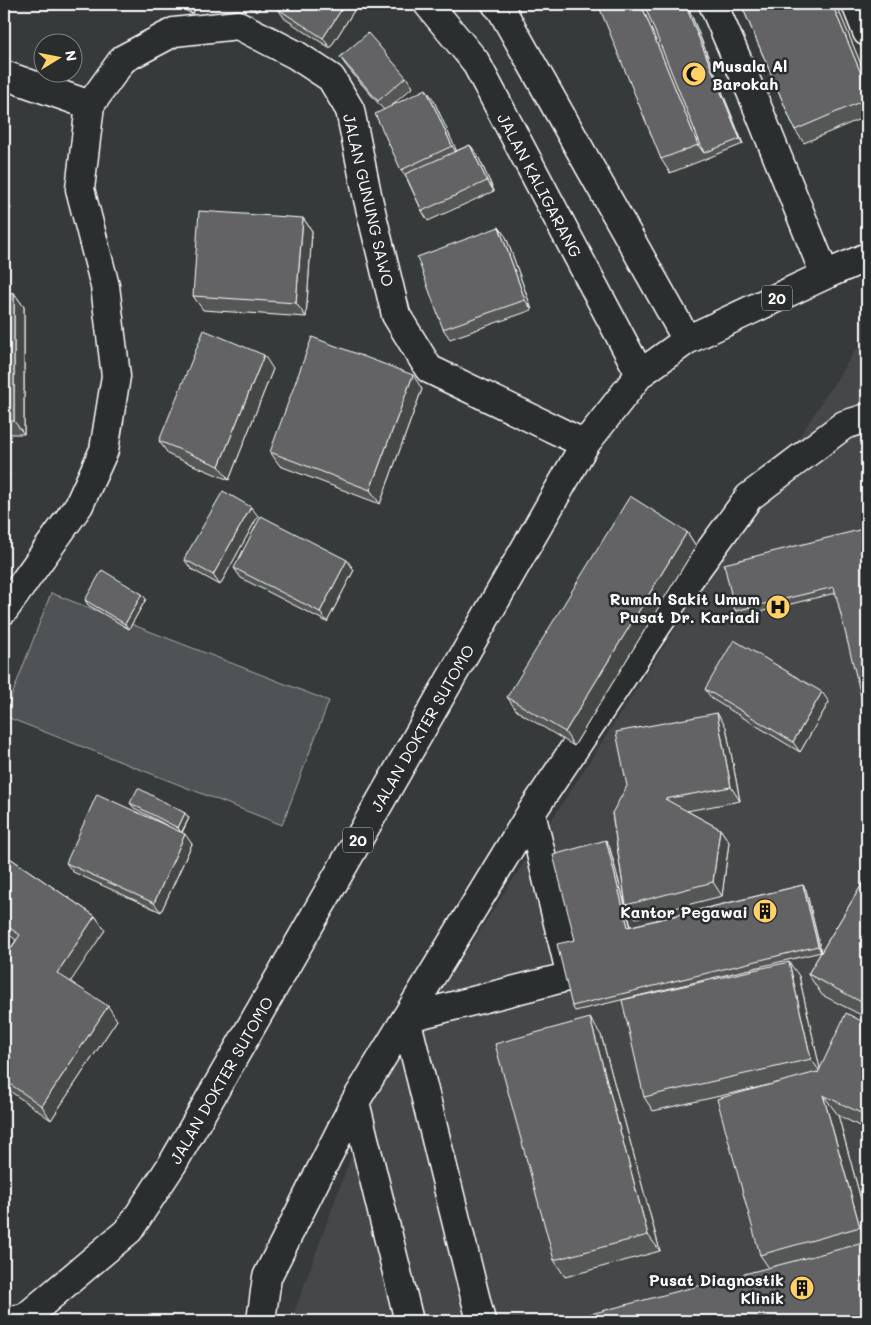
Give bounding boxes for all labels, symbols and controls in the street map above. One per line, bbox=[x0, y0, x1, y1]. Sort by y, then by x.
north arrow bbox=[32, 32, 82, 82]
text: N bbox=[61, 49, 82, 63]
place label: Musala Al Barokah bbox=[712, 55, 787, 94]
mosque icon: Musala Al Barokah bbox=[681, 61, 707, 87]
street label: JALAN KALIGARANG bbox=[493, 109, 587, 261]
street label: JALAN GUNUNG SAWO bbox=[339, 111, 399, 289]
road number: 20 bbox=[762, 286, 792, 310]
place label: Rumah Sakit Umum Pusat Dr. Kariadi bbox=[610, 588, 760, 627]
hospital icon: Rumah Sakit Umum Pusat Dr. Kariadi bbox=[765, 594, 791, 620]
street label: JALAN DOKTER SUTOMO bbox=[365, 641, 479, 815]
road number: 20 bbox=[343, 828, 373, 852]
building icon: Kantor Pegawai bbox=[752, 898, 778, 924]
place label: Kantor Pegawai bbox=[620, 901, 748, 922]
street label: JALAN DOKTER SUTOMO bbox=[164, 993, 278, 1167]
place label: Pusat Diagnostik Klinik bbox=[649, 1269, 784, 1308]
building icon: Pusat Diagnostik Klinik bbox=[789, 1275, 815, 1301]

